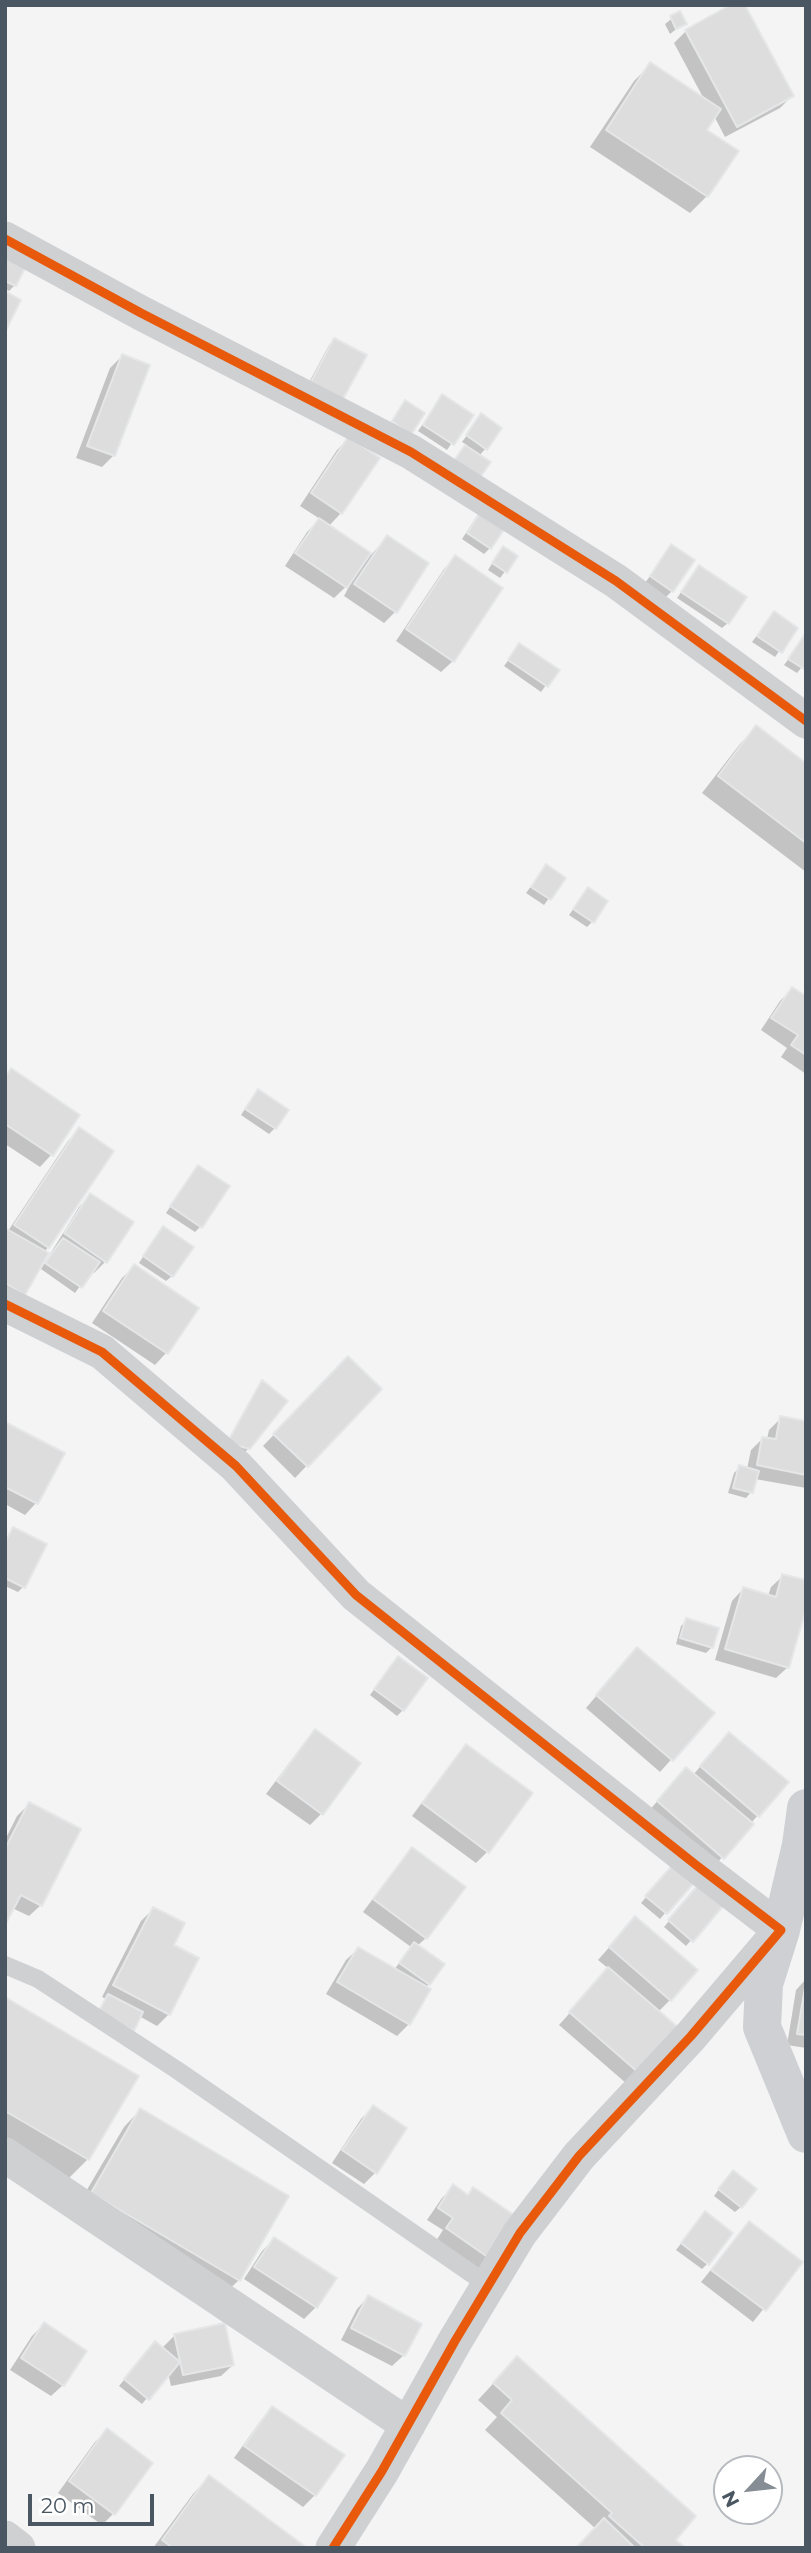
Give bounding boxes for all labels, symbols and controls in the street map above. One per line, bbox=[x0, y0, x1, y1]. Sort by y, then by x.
north arrow bbox=[713, 2455, 783, 2525]
scale bar bbox=[32, 2480, 158, 2524]
text: N bbox=[717, 2487, 744, 2511]
text: 20 m bbox=[41, 2493, 95, 2518]

